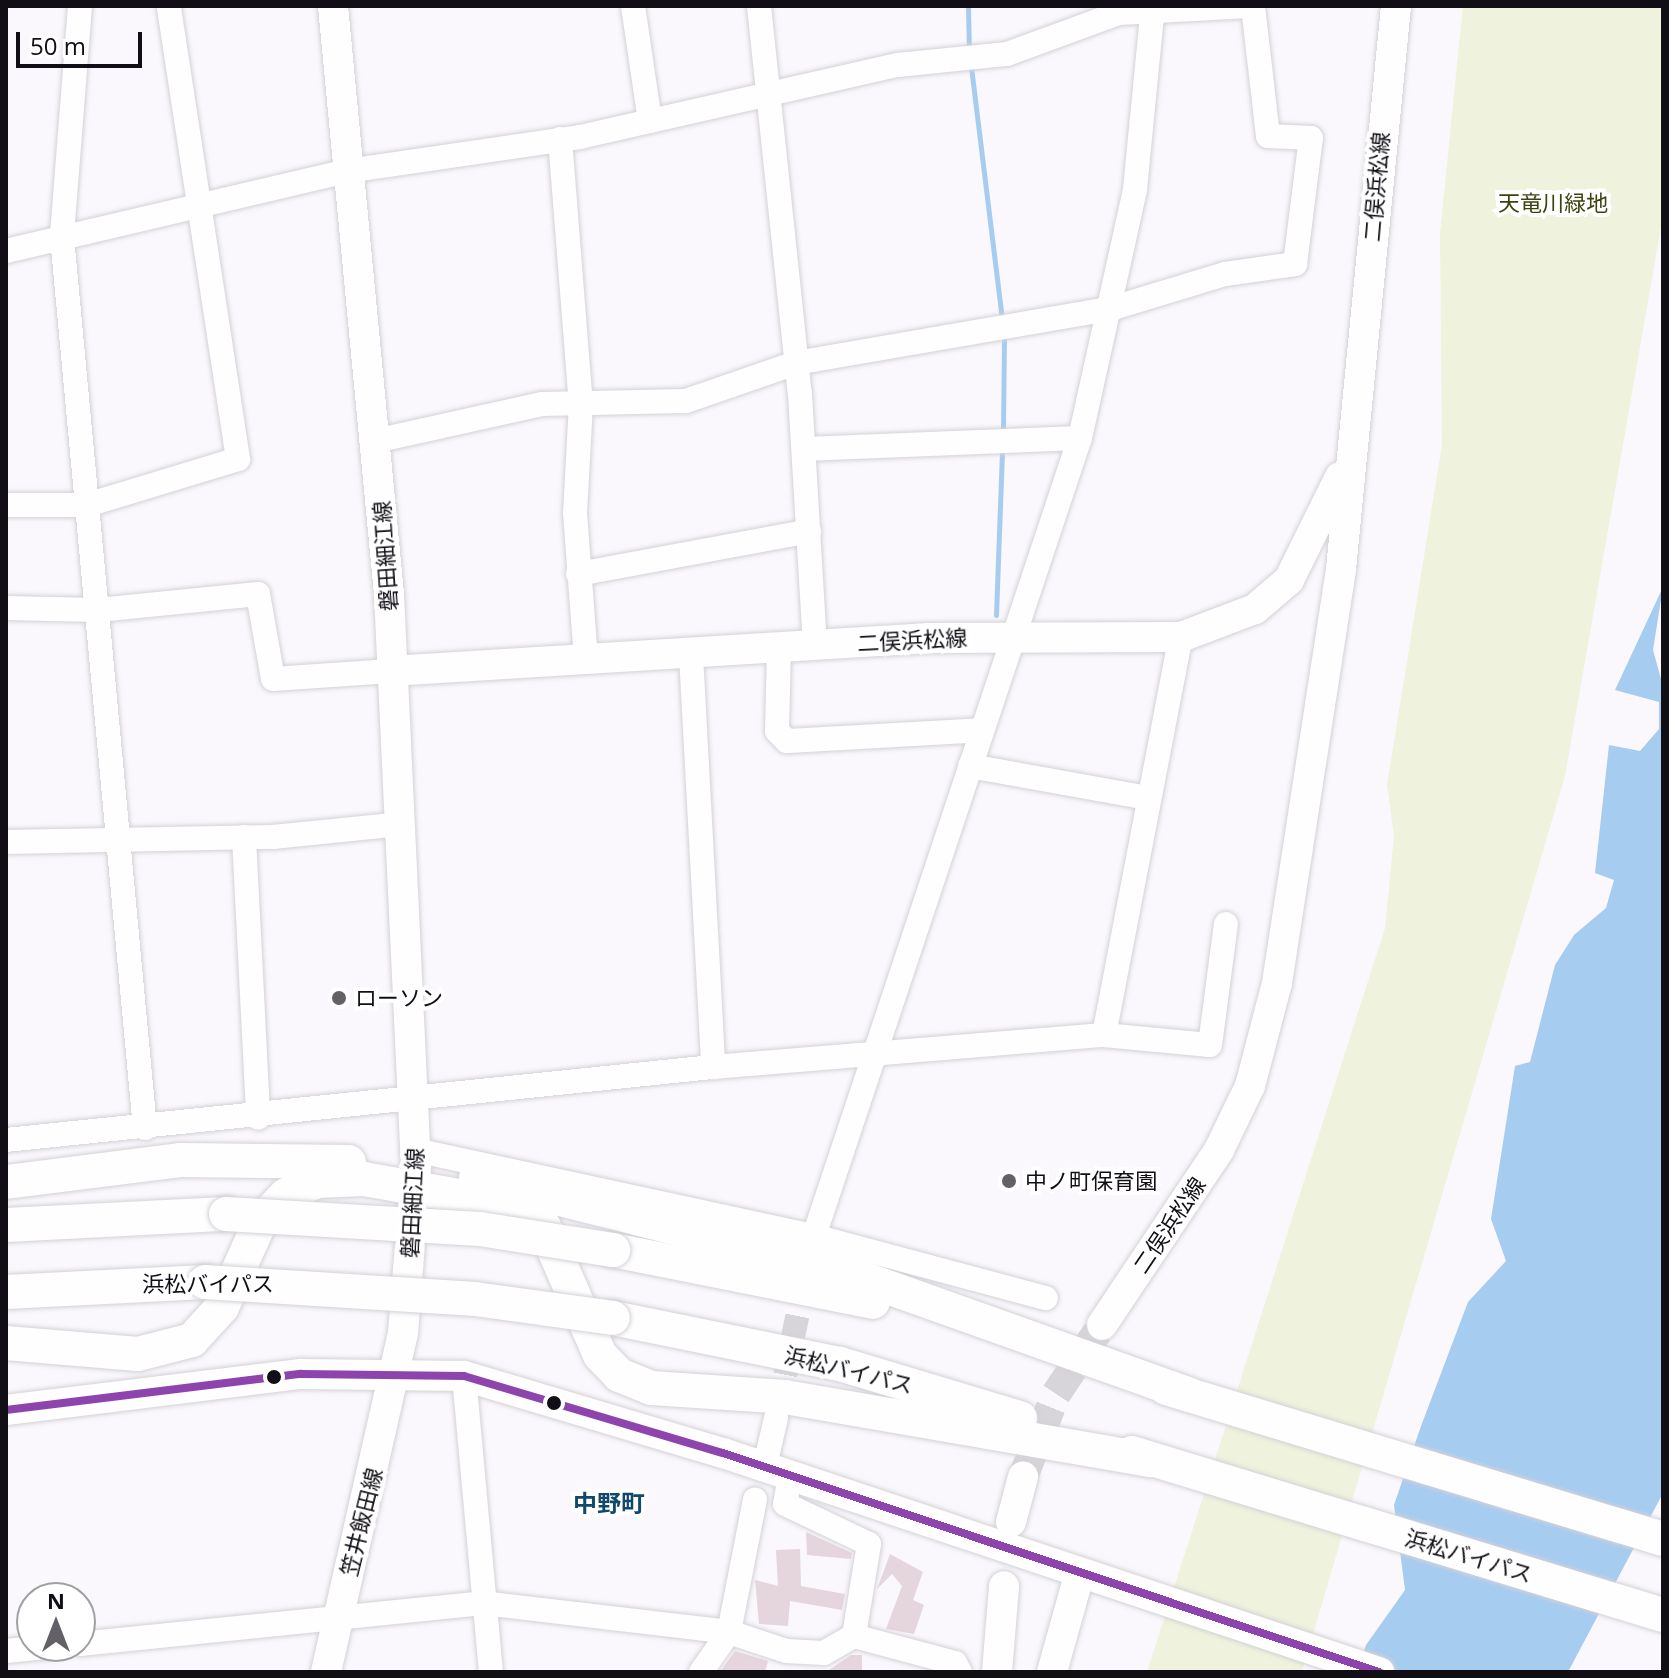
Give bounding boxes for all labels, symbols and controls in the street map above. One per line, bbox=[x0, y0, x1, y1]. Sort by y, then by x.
scale bar bbox=[20, 16, 146, 66]
text: 50 m bbox=[30, 29, 86, 62]
street label: 二俣浜松線 bbox=[1358, 131, 1394, 243]
park label: 天竜川緑地 bbox=[1498, 190, 1608, 216]
street label: 磐田細江線 bbox=[368, 500, 402, 612]
street label: 二俣浜松線 bbox=[856, 624, 968, 656]
place label: ローソン bbox=[355, 985, 443, 1011]
marker: ローソン bbox=[330, 989, 348, 1007]
street label: 磐田細江線 bbox=[396, 1147, 428, 1259]
place label: 中ノ町保育園 bbox=[1025, 1168, 1157, 1194]
marker: 中ノ町保育園 bbox=[1000, 1172, 1018, 1190]
street label: 二俣浜松線 bbox=[1127, 1172, 1211, 1278]
street label: 浜松バイパス bbox=[142, 1271, 274, 1297]
street label: 浜松バイパス bbox=[782, 1341, 916, 1399]
unlabelled marker bbox=[266, 1369, 282, 1385]
unlabelled marker bbox=[546, 1395, 562, 1411]
street label: 笠井飯田線 bbox=[335, 1465, 387, 1579]
district label: 中野町 bbox=[573, 1489, 645, 1517]
street label: 浜松バイパス bbox=[1402, 1524, 1536, 1588]
north arrow bbox=[16, 1582, 96, 1662]
text: N bbox=[47, 1585, 65, 1615]

